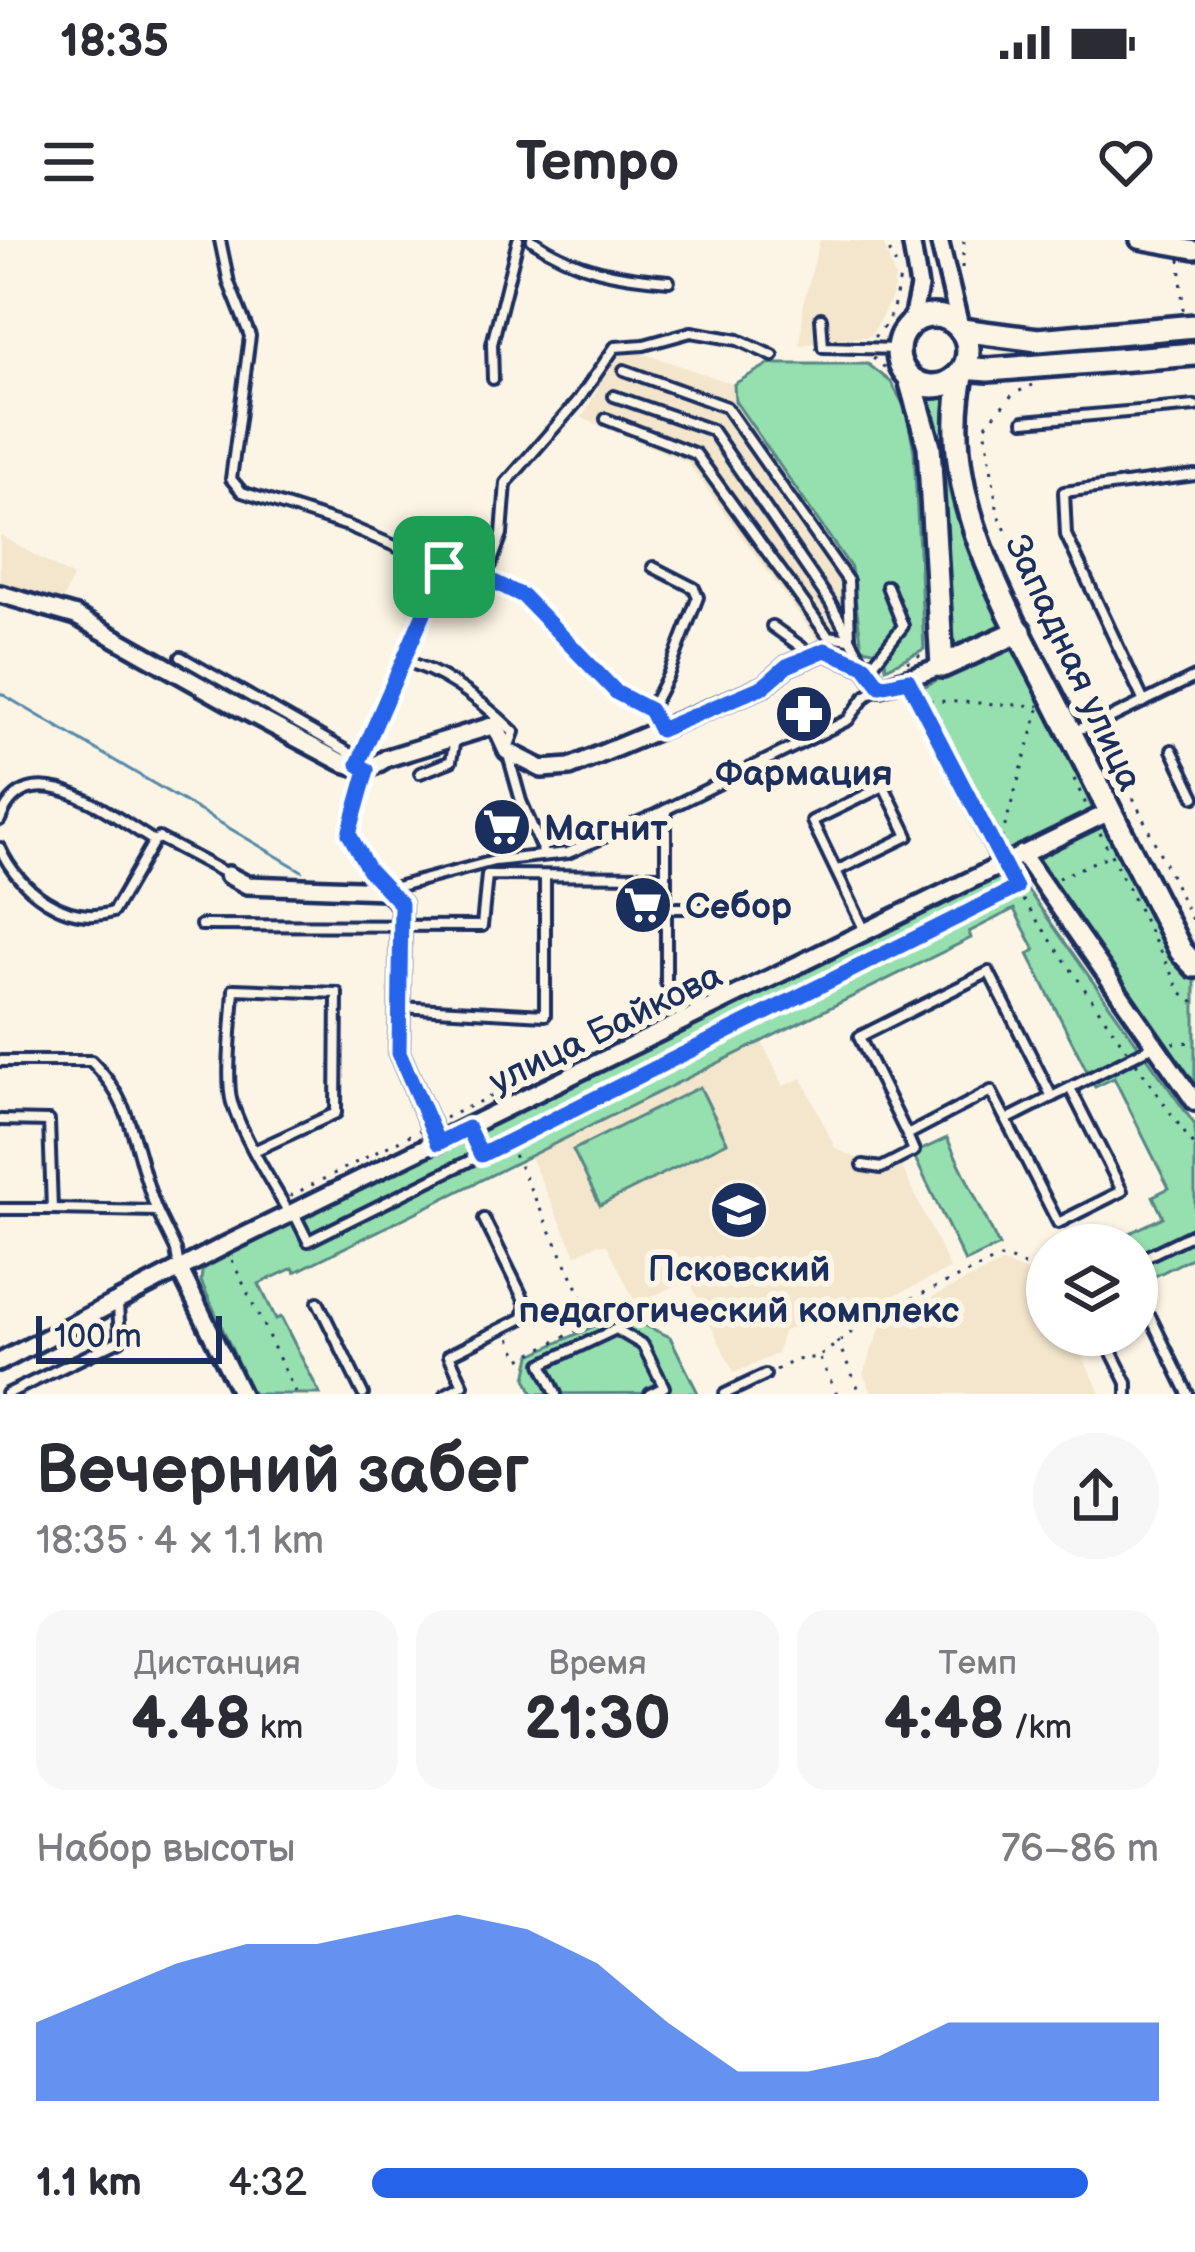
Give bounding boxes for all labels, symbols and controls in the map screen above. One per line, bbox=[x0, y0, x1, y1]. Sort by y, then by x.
text: 18:35 bbox=[60, 15, 169, 70]
icon: menu bbox=[36, 129, 102, 195]
icon: heart bbox=[1093, 129, 1159, 195]
text: Tempo bbox=[516, 130, 679, 195]
pin bbox=[393, 516, 495, 618]
street label: Западная улица bbox=[995, 528, 1151, 798]
icon: arrive bbox=[411, 534, 477, 600]
pharmacy icon: Фармация bbox=[773, 683, 835, 745]
place label: Фармация bbox=[715, 753, 893, 796]
supermarket icon: Магнит bbox=[471, 796, 533, 858]
place label: Магнит bbox=[544, 808, 668, 851]
supermarket icon: Себор bbox=[612, 874, 674, 936]
place label: Себор bbox=[685, 886, 792, 929]
street label: улица Байкова bbox=[483, 954, 729, 1104]
school or university icon: Псковский педагогический комплекс bbox=[708, 1179, 770, 1241]
map controls bbox=[1026, 1224, 1158, 1356]
button: layers bbox=[1026, 1224, 1158, 1356]
place label: Псковский педагогический комплекс bbox=[519, 1249, 959, 1333]
scale bar bbox=[36, 1310, 222, 1363]
text: 100 m bbox=[54, 1317, 142, 1357]
text: Вечерний забег bbox=[36, 1433, 529, 1512]
button: share bbox=[1033, 1433, 1159, 1559]
text: 18:35 · 4 × 1.1 km bbox=[36, 1518, 324, 1565]
text: Дистанция bbox=[134, 1644, 301, 1684]
text: Время bbox=[548, 1644, 647, 1684]
text: Темп bbox=[939, 1644, 1017, 1684]
text: 4.48 bbox=[131, 1684, 251, 1756]
text: 21:30 bbox=[524, 1684, 671, 1756]
text: 4:48 bbox=[884, 1684, 1005, 1756]
text: km bbox=[251, 1708, 303, 1748]
text: /km bbox=[1005, 1708, 1072, 1748]
text: Набор высоты bbox=[36, 1826, 296, 1873]
text: 76–86 m bbox=[1001, 1826, 1159, 1873]
text: 1.1 km bbox=[36, 2160, 142, 2207]
text: 4:32 bbox=[228, 2160, 307, 2207]

